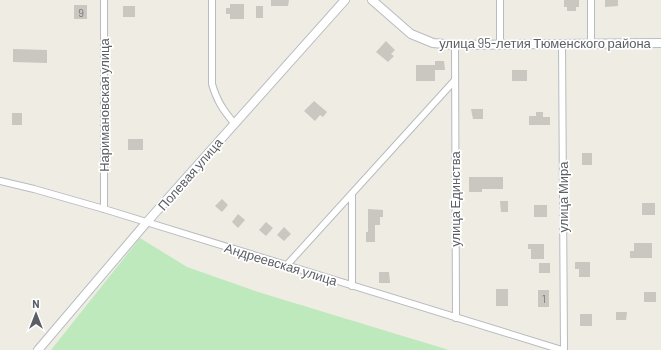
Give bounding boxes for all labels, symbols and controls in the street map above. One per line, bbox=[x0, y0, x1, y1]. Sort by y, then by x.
house number: 9 bbox=[78, 6, 84, 19]
street label: улица 95-летия Тюменского района bbox=[439, 35, 652, 51]
street label: Наримановская улица bbox=[96, 37, 112, 172]
street label: Полевая улица bbox=[154, 134, 226, 213]
street label: улица Единства bbox=[447, 150, 463, 247]
street label: улица Мира bbox=[555, 161, 571, 232]
street label: Андреевская улица bbox=[223, 239, 340, 289]
house number: 1 bbox=[542, 292, 546, 305]
north arrow bbox=[16, 294, 56, 334]
text: N bbox=[32, 297, 40, 310]

